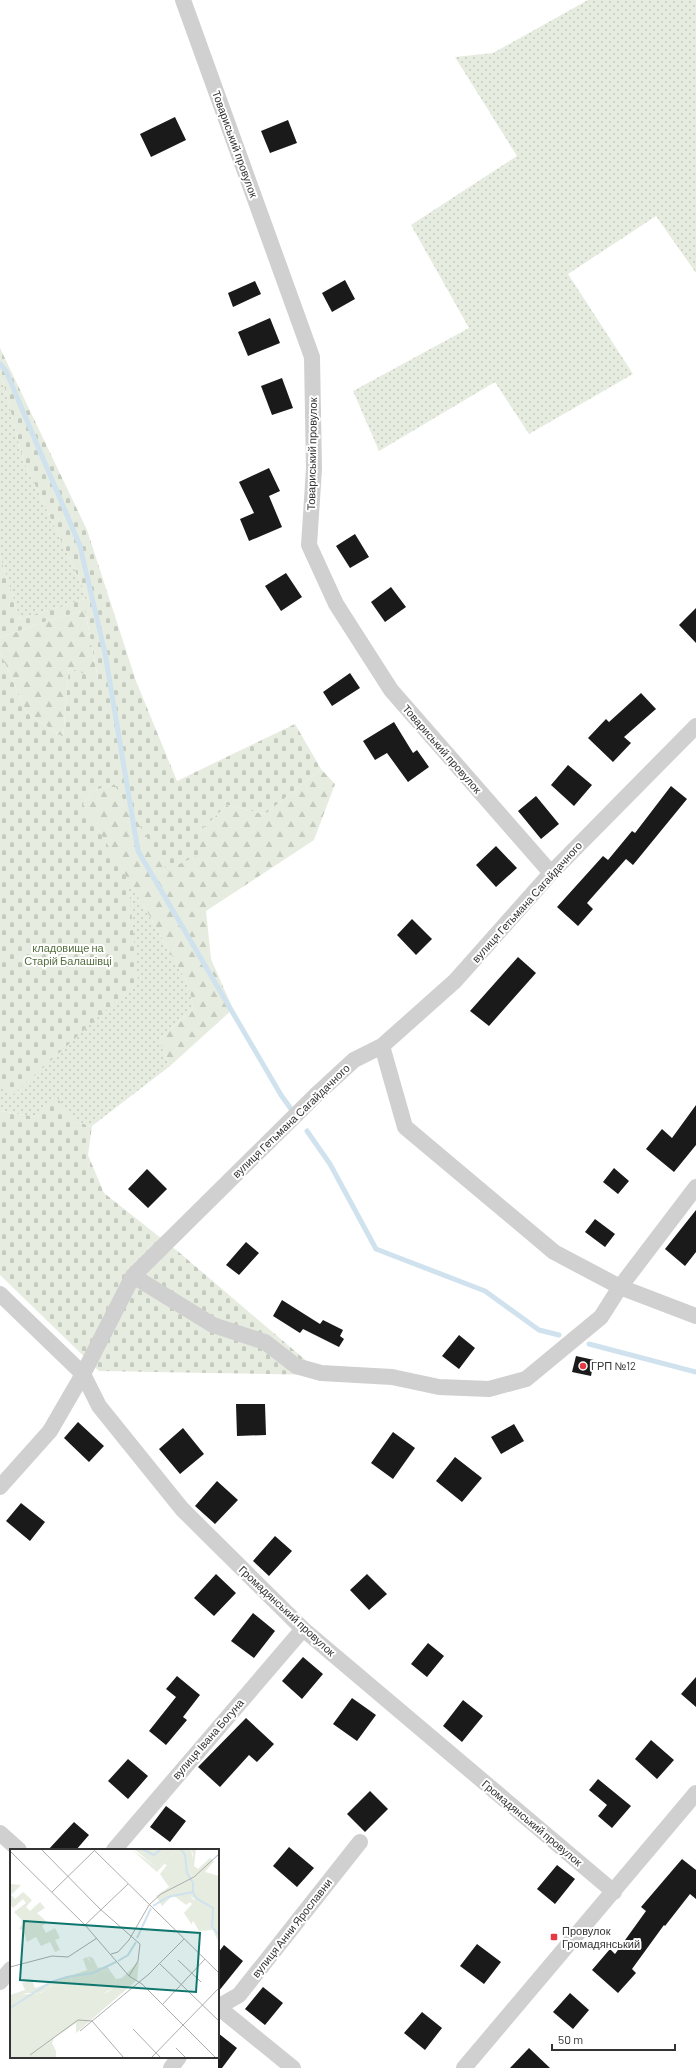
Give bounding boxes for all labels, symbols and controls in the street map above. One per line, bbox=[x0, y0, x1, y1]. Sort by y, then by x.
street label: Товариський провулок bbox=[210, 88, 261, 199]
street label: Товариський провулок bbox=[304, 397, 319, 511]
street label: Товариський провулок bbox=[400, 702, 485, 796]
street label: вулиця Гетьмана Сагайдачного bbox=[469, 839, 584, 965]
park label: кладовище на Старій Балашівці bbox=[24, 941, 112, 967]
street label: вулиця Гетьмана Сагайдачного bbox=[229, 1061, 352, 1180]
place label: ГРП №12 bbox=[591, 1359, 636, 1372]
marker: ГРП №12 bbox=[578, 1361, 588, 1371]
street label: Громадянський провулок bbox=[237, 1563, 338, 1659]
street label: вулиця Івана Богуна bbox=[169, 1695, 247, 1782]
street label: Громадянський провулок bbox=[480, 1777, 585, 1868]
inset map bbox=[10, 1849, 219, 2058]
street label: вулиця Анни Ярославни bbox=[249, 1876, 334, 1980]
place label: Провулок Громадянський bbox=[562, 1924, 640, 1950]
marker: Провулок Громадянський bbox=[549, 1932, 559, 1942]
scale bar bbox=[552, 2026, 675, 2052]
text: 50 m bbox=[558, 2032, 583, 2046]

